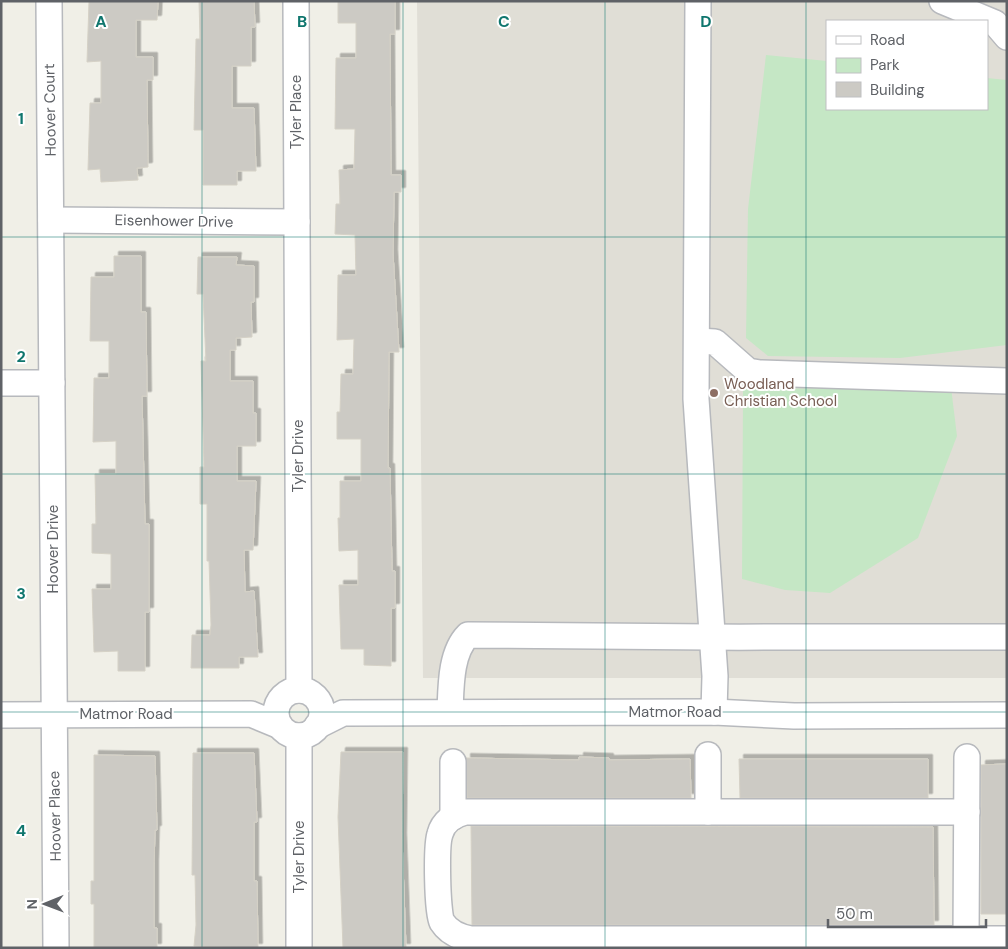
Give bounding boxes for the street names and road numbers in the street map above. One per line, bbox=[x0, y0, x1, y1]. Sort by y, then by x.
street label: Hoover Court bbox=[39, 63, 61, 157]
street label: Tyler Place bbox=[286, 75, 306, 149]
street label: Eisenhower Drive bbox=[114, 210, 234, 232]
street label: Tyler Drive bbox=[288, 420, 308, 492]
street label: Hoover Drive bbox=[43, 505, 63, 593]
street label: Matmor Road bbox=[628, 702, 722, 722]
street label: Matmor Road bbox=[79, 704, 173, 724]
street label: Hoover Place bbox=[44, 771, 66, 861]
street label: Tyler Drive bbox=[289, 821, 309, 893]

